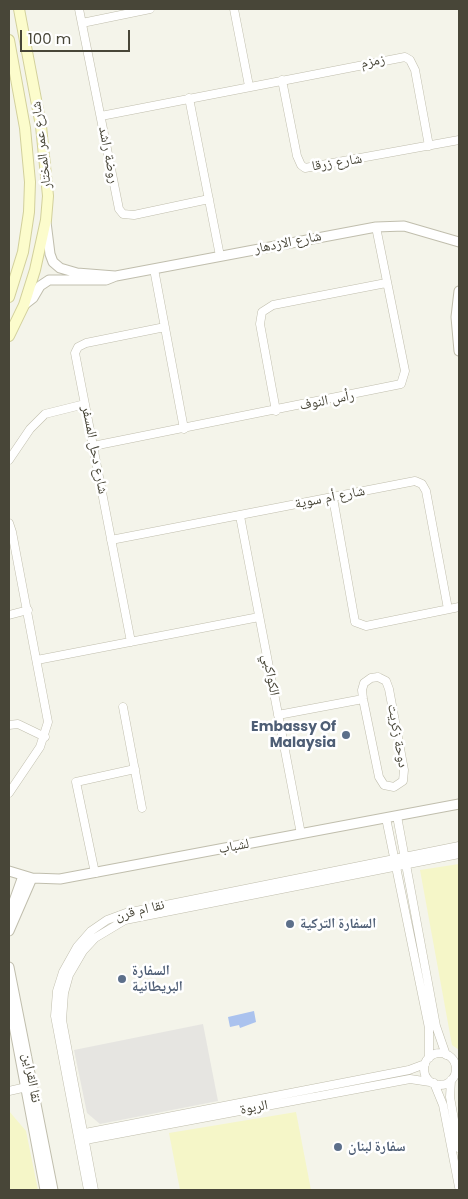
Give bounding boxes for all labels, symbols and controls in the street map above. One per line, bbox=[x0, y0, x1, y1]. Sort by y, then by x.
scale bar bbox=[22, 20, 132, 52]
text: 100 m bbox=[28, 28, 71, 49]
street label: زمزم bbox=[359, 51, 387, 73]
street label: شارع عمر المختار bbox=[28, 100, 56, 190]
street label: روضة راشد bbox=[94, 125, 122, 185]
street label: شارع زرقا bbox=[311, 151, 363, 175]
street label: شارع الازدهار bbox=[253, 228, 323, 258]
street label: رأس النوف bbox=[298, 387, 356, 415]
street label: شارع دحل المسفر bbox=[77, 404, 111, 496]
street label: شارع أم سوية bbox=[293, 483, 367, 513]
street label: الكواكبي bbox=[258, 653, 282, 697]
street label: دوحة زكريت bbox=[383, 703, 411, 769]
place label: Embassy Of Malaysia bbox=[251, 719, 336, 752]
marker: Embassy Of Malaysia bbox=[340, 729, 352, 741]
street label: لشباب bbox=[217, 836, 251, 858]
street label: نقا ام قرن bbox=[114, 897, 166, 925]
place label: السفارة التركية bbox=[300, 916, 376, 932]
marker: السفارة التركية bbox=[284, 918, 296, 930]
place label: السفارة البريطانية bbox=[132, 963, 183, 996]
marker: السفارة البريطانية bbox=[116, 973, 128, 985]
street label: نقا القراين bbox=[18, 1052, 44, 1104]
street label: الربوة bbox=[239, 1097, 269, 1119]
place label: سفارة لبنان bbox=[348, 1139, 405, 1155]
marker: سفارة لبنان bbox=[332, 1141, 344, 1153]

